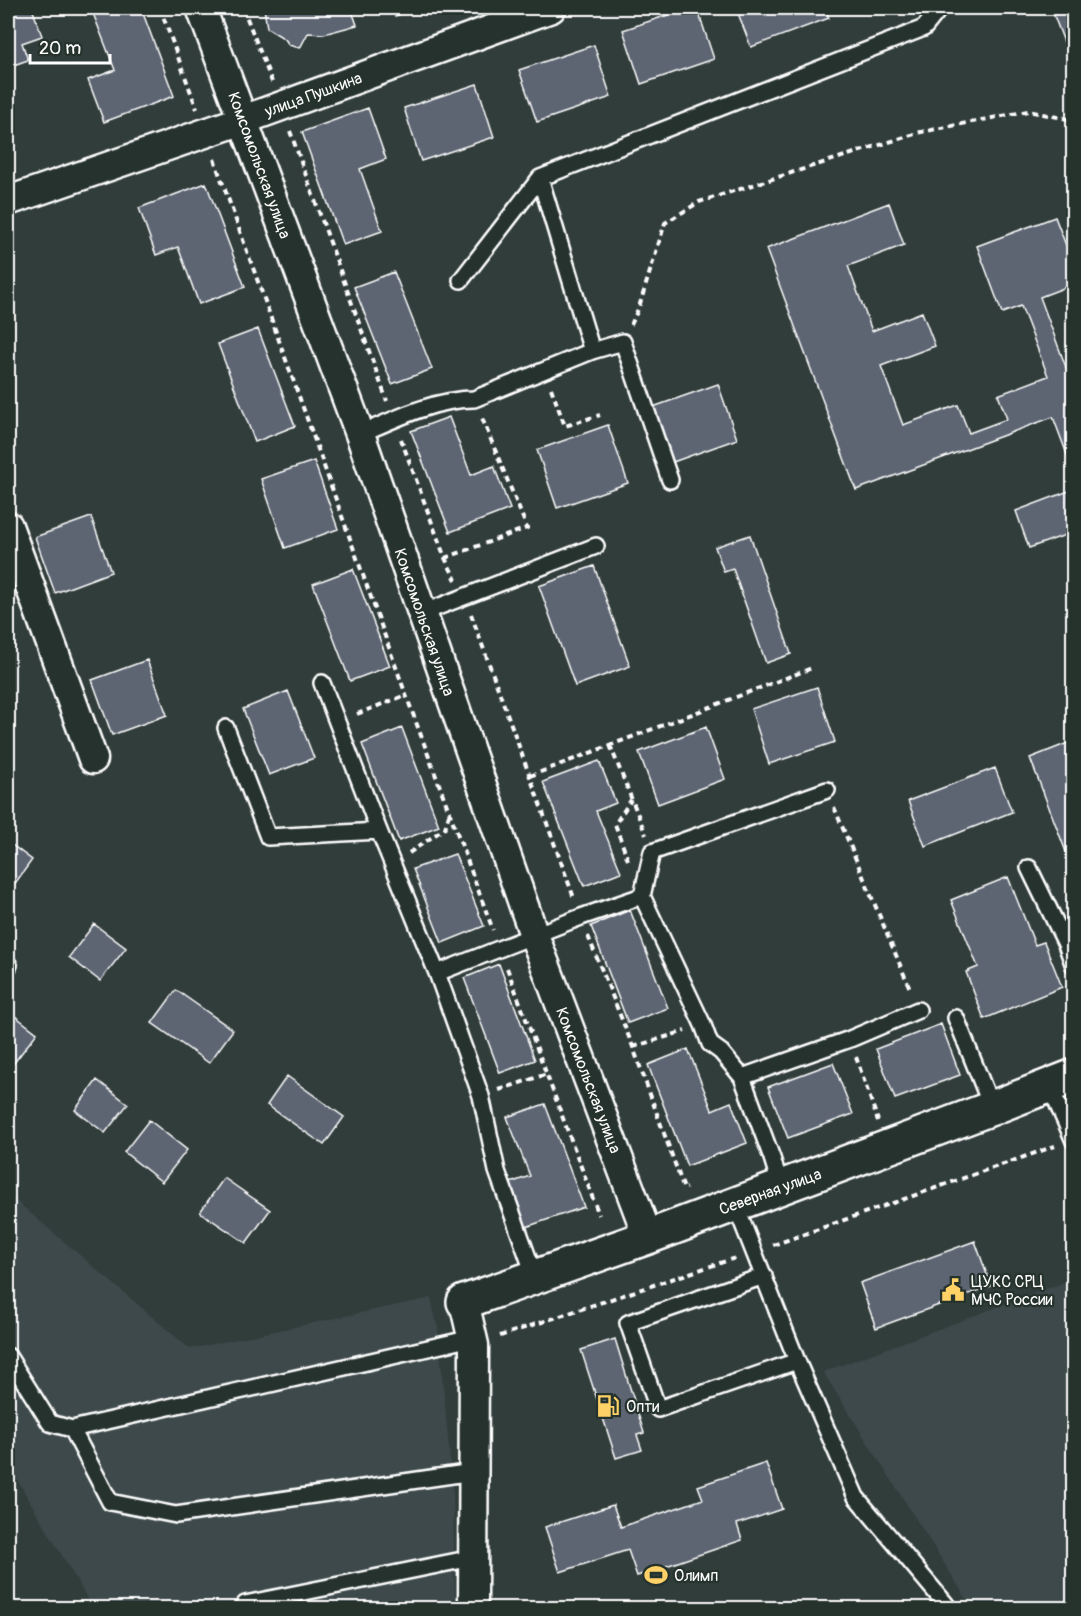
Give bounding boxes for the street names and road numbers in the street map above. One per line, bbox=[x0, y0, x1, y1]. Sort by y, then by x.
street label: улица Пушкина bbox=[261, 68, 365, 122]
street label: Комсомольская улица bbox=[223, 89, 295, 241]
street label: Комсомольская улица bbox=[389, 546, 459, 699]
street label: Комсомольская улица bbox=[551, 1005, 625, 1156]
street label: Северная улица bbox=[716, 1164, 824, 1220]

